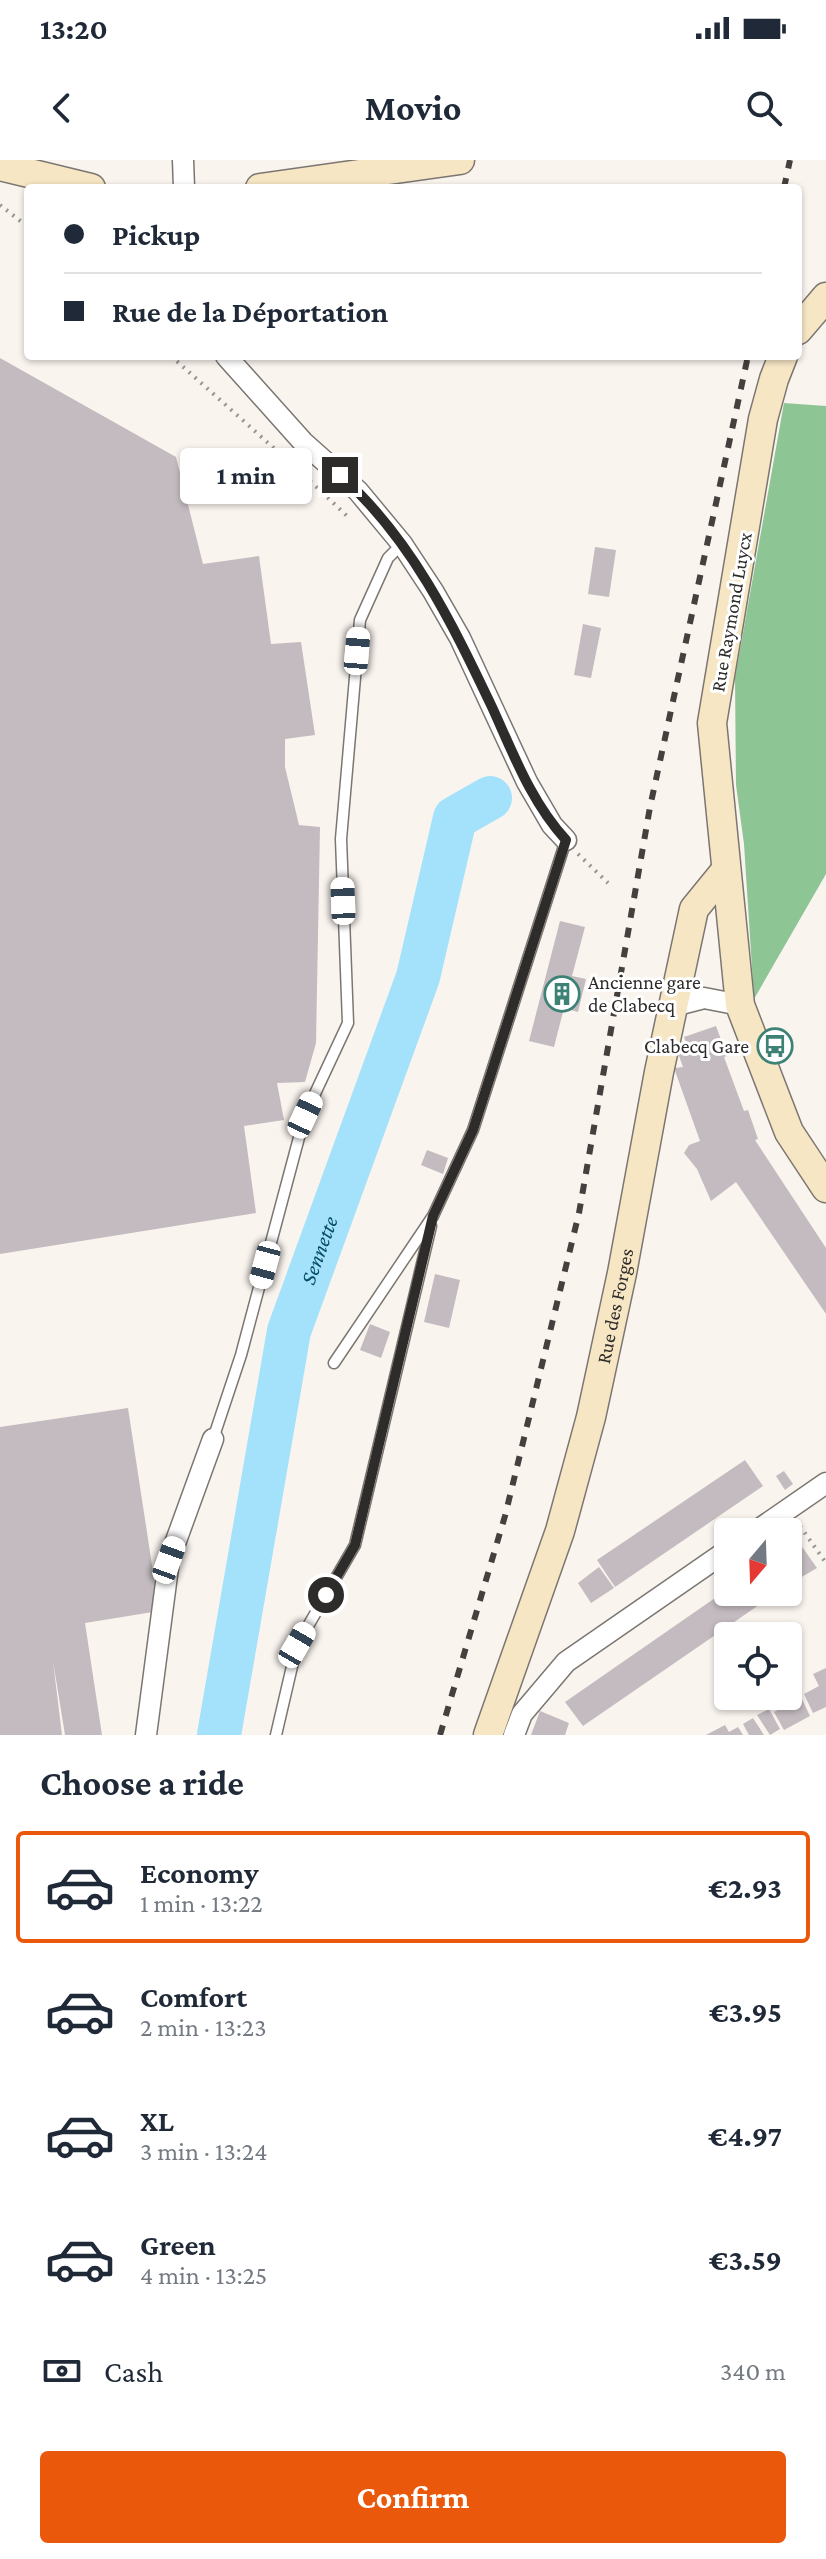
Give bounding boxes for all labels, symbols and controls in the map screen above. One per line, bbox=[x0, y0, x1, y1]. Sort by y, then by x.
text: 13:20 bbox=[40, 12, 108, 45]
icon: back bbox=[40, 86, 84, 130]
icon: search bbox=[742, 86, 786, 130]
text: Movio bbox=[365, 88, 461, 128]
text: Pickup bbox=[112, 218, 200, 251]
text: Rue de la Déportation bbox=[112, 295, 388, 328]
callout: 1 min bbox=[180, 447, 312, 503]
route end bbox=[322, 457, 358, 493]
text: 1 min bbox=[216, 461, 276, 490]
street label: Rue Raymond Luycx bbox=[706, 530, 757, 694]
car bbox=[343, 626, 371, 676]
car bbox=[330, 877, 356, 925]
place label: Ancienne gare de Clabecq bbox=[588, 971, 701, 1017]
building icon: Ancienne gare de Clabecq bbox=[543, 975, 581, 1013]
bus stop icon: Clabecq Gare bbox=[756, 1027, 794, 1065]
place label: Clabecq Gare bbox=[644, 1035, 749, 1058]
car bbox=[284, 1088, 326, 1142]
water label: Sennette bbox=[295, 1212, 343, 1288]
car bbox=[247, 1239, 283, 1291]
street label: Rue des Forges bbox=[592, 1246, 637, 1366]
north arrow bbox=[714, 1518, 802, 1606]
map controls bbox=[714, 1518, 802, 1710]
car bbox=[150, 1533, 188, 1587]
route start bbox=[308, 1577, 344, 1613]
car bbox=[275, 1618, 319, 1672]
button: locate bbox=[714, 1622, 802, 1710]
text: Choose a ride bbox=[40, 1763, 244, 1803]
icon: car bbox=[44, 1851, 116, 1923]
text: Economy bbox=[140, 1856, 259, 1889]
text: €2.93 bbox=[708, 1871, 782, 1904]
text: 1 min · 13:22 bbox=[140, 1889, 263, 1918]
icon: car bbox=[44, 1975, 116, 2047]
text: Comfort bbox=[140, 1980, 247, 2013]
text: €3.95 bbox=[709, 1995, 782, 2028]
text: 2 min · 13:23 bbox=[140, 2013, 267, 2042]
icon: car bbox=[44, 2099, 116, 2171]
text: XL bbox=[140, 2104, 174, 2137]
text: €4.97 bbox=[708, 2119, 782, 2152]
text: 3 min · 13:24 bbox=[140, 2137, 267, 2166]
icon: car bbox=[44, 2223, 116, 2295]
text: Green bbox=[140, 2228, 216, 2261]
text: €3.59 bbox=[709, 2243, 782, 2276]
text: 4 min · 13:25 bbox=[140, 2261, 267, 2290]
icon: cash bbox=[40, 2349, 84, 2393]
text: Cash bbox=[104, 2355, 163, 2388]
text: 340 m bbox=[720, 2357, 786, 2386]
button: Confirm bbox=[40, 2451, 786, 2543]

